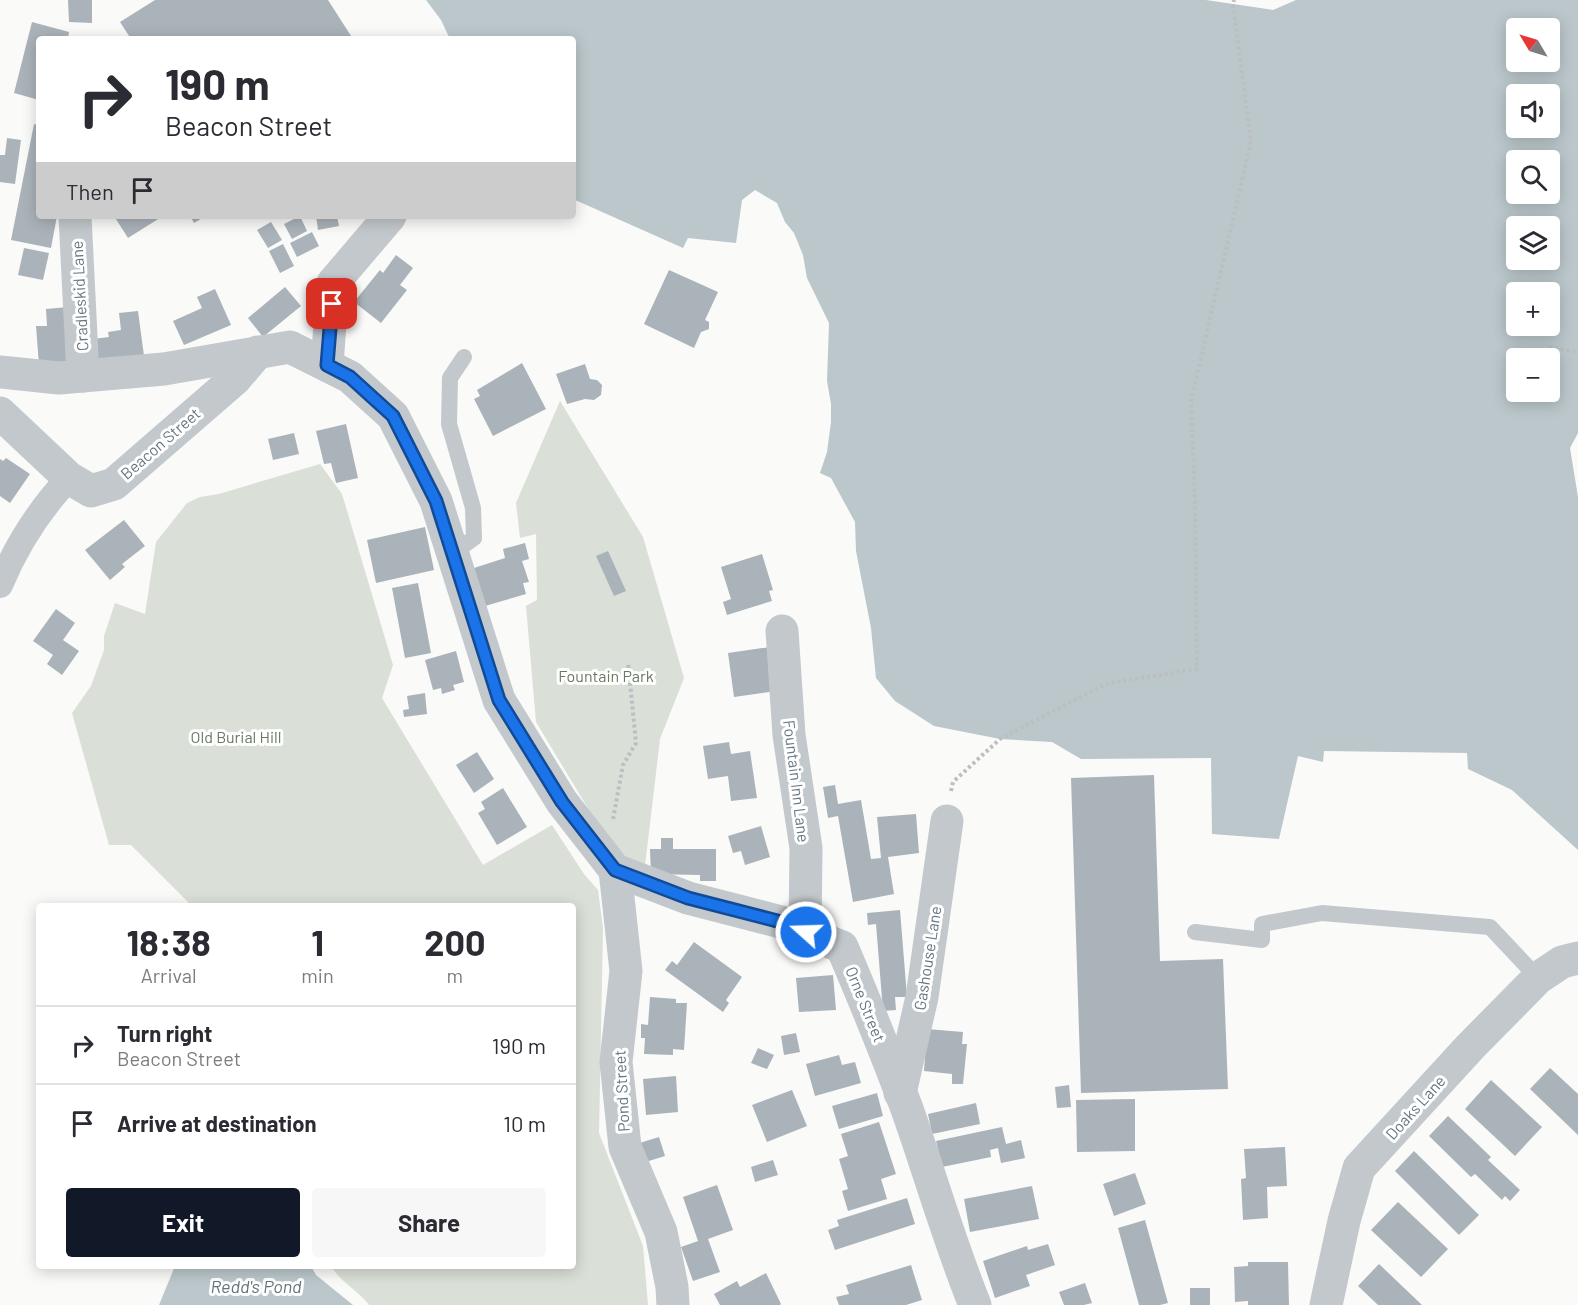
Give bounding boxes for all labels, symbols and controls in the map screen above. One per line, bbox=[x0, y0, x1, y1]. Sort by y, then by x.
north arrow bbox=[1506, 18, 1560, 72]
map controls bbox=[1506, 18, 1560, 402]
text: 190 m bbox=[165, 58, 270, 108]
icon: right bbox=[66, 60, 144, 138]
button: sound bbox=[1506, 84, 1560, 138]
text: Beacon Street bbox=[165, 109, 332, 141]
button: search bbox=[1506, 150, 1560, 204]
icon: arrive bbox=[126, 174, 159, 207]
text: Then bbox=[66, 178, 114, 204]
button: layers bbox=[1506, 216, 1560, 270]
street label: Cradleskid Lane bbox=[67, 240, 91, 352]
pin bbox=[306, 278, 357, 329]
button: + bbox=[1506, 282, 1560, 336]
icon: arrive bbox=[315, 287, 348, 320]
button: − bbox=[1506, 348, 1560, 402]
street label: Beacon Street bbox=[116, 403, 204, 483]
park label: Fountain Park bbox=[558, 666, 654, 685]
street label: Fountain Inn Lane bbox=[780, 719, 814, 843]
park label: Old Burial Hill bbox=[191, 727, 281, 746]
position arrow bbox=[774, 900, 838, 964]
street label: Gashouse Lane bbox=[909, 905, 945, 1011]
text: 18:38 bbox=[127, 920, 211, 963]
text: 1 bbox=[311, 920, 324, 963]
text: 200 bbox=[424, 920, 485, 963]
text: Arrival bbox=[141, 963, 197, 987]
text: min bbox=[301, 963, 334, 987]
text: m bbox=[447, 963, 463, 987]
street label: Orne Street bbox=[842, 963, 890, 1045]
text: Turn right bbox=[117, 1020, 212, 1046]
icon: right bbox=[66, 1029, 99, 1062]
text: 190 m bbox=[492, 1032, 546, 1058]
text: Beacon Street bbox=[117, 1046, 241, 1070]
street label: Pond Street bbox=[609, 1050, 633, 1132]
street label: Doaks Lane bbox=[1381, 1071, 1449, 1143]
icon: arrive bbox=[66, 1107, 99, 1140]
text: Arrive at destination bbox=[117, 1110, 316, 1136]
text: 10 m bbox=[503, 1110, 546, 1136]
button: Exit bbox=[66, 1188, 300, 1257]
button: Share bbox=[312, 1188, 546, 1257]
water label: Redd's Pond bbox=[210, 1275, 302, 1297]

